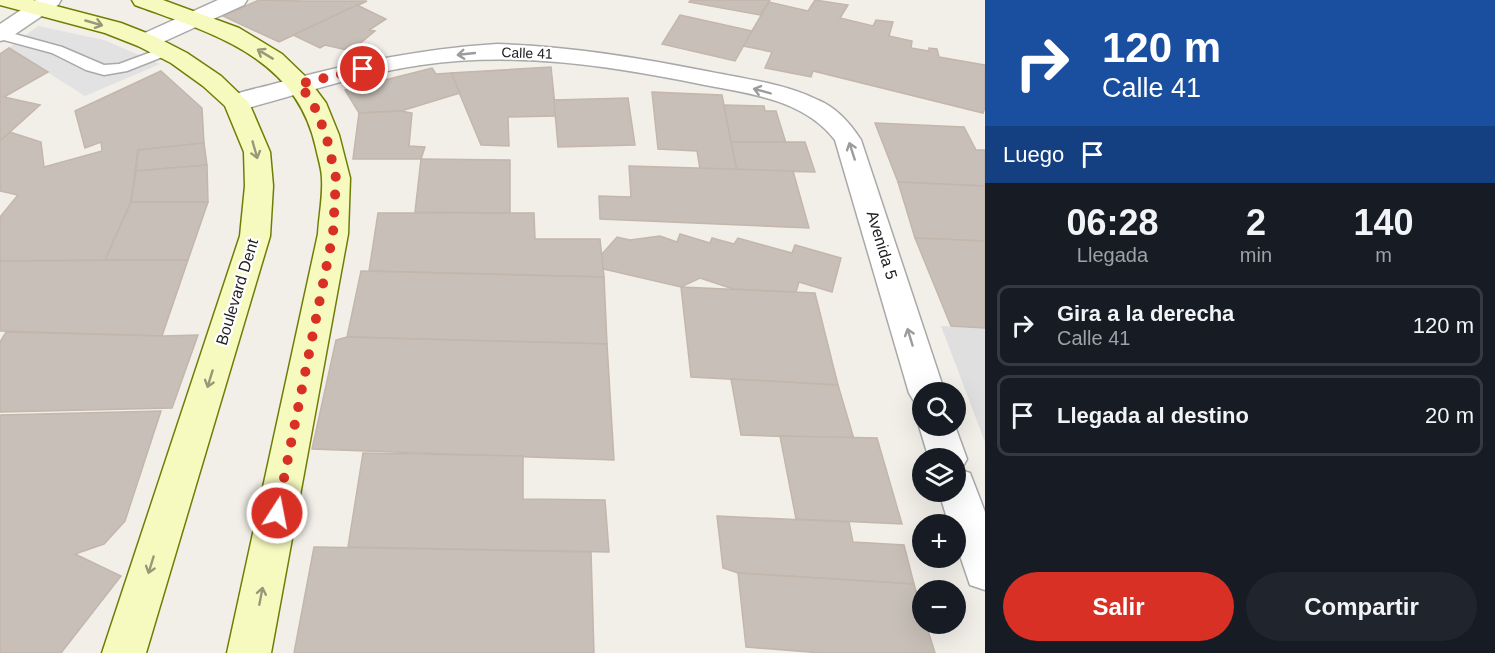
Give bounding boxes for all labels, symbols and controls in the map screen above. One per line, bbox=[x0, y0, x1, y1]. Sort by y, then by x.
one-way arrow bbox=[84, 18, 103, 29]
icon: right bbox=[1003, 24, 1081, 102]
text: 120 m bbox=[1102, 24, 1221, 71]
pin bbox=[337, 43, 388, 94]
street label: Calle 41 bbox=[501, 44, 553, 62]
one-way arrow bbox=[257, 47, 274, 59]
one-way arrow bbox=[456, 49, 476, 60]
icon: arrive bbox=[346, 52, 379, 85]
text: Calle 41 bbox=[1102, 73, 1201, 103]
one-way arrow bbox=[753, 85, 772, 96]
icon: arrive bbox=[1076, 138, 1109, 171]
one-way arrow bbox=[249, 140, 261, 159]
one-way arrow bbox=[846, 142, 857, 161]
text: Luego bbox=[1003, 142, 1064, 167]
text: 06:28 bbox=[1066, 202, 1158, 243]
text: 2 bbox=[1246, 202, 1266, 243]
text: 140 bbox=[1353, 202, 1414, 243]
street label: Avenida 5 bbox=[864, 209, 901, 281]
street label: Boulevard Dent bbox=[213, 236, 261, 347]
text: Llegada bbox=[1077, 244, 1148, 266]
text: min bbox=[1240, 244, 1272, 266]
text: m bbox=[1375, 244, 1392, 266]
text: Gira a la derecha bbox=[1057, 301, 1234, 326]
icon: right bbox=[1006, 309, 1039, 342]
text: 120 m bbox=[1413, 313, 1474, 338]
text: Calle 41 bbox=[1057, 327, 1130, 349]
one-way arrow bbox=[904, 328, 915, 347]
one-way arrow bbox=[204, 369, 215, 388]
map controls bbox=[912, 382, 966, 634]
button: search bbox=[912, 382, 966, 436]
icon: arrive bbox=[1006, 399, 1039, 432]
text: Llegada al destino bbox=[1057, 403, 1249, 428]
text: 20 m bbox=[1425, 403, 1474, 428]
button: layers bbox=[912, 448, 966, 502]
position arrow bbox=[245, 481, 309, 545]
button: + bbox=[912, 514, 966, 568]
one-way arrow bbox=[145, 555, 156, 574]
button: Salir bbox=[1003, 572, 1234, 641]
button: Compartir bbox=[1246, 572, 1477, 641]
button: − bbox=[912, 580, 966, 634]
one-way arrow bbox=[256, 586, 267, 606]

